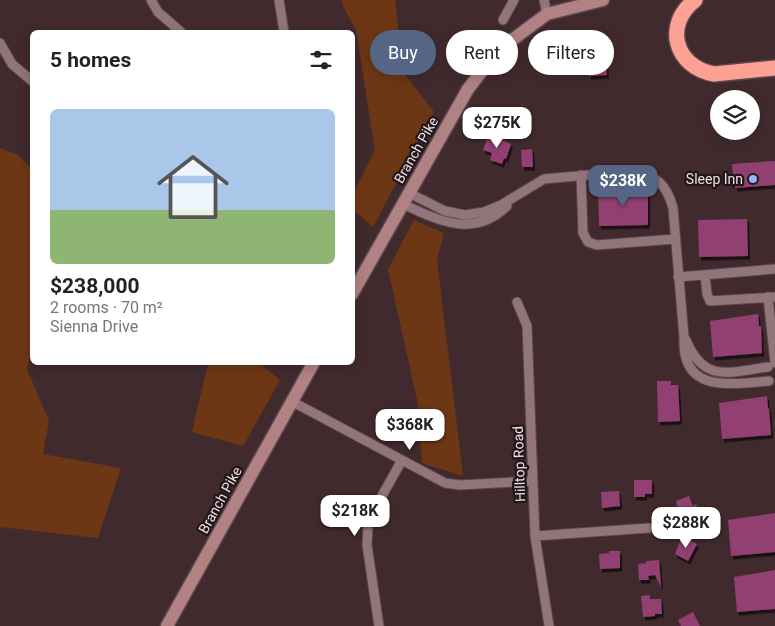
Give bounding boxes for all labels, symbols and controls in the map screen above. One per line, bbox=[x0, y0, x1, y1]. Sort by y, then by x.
chip: Buy bbox=[370, 30, 436, 75]
chip: Rent bbox=[446, 30, 518, 75]
chip: Filters bbox=[528, 30, 614, 75]
icon: filters bbox=[307, 46, 335, 74]
text: 5 homes bbox=[50, 48, 131, 72]
map controls bbox=[710, 90, 760, 140]
button: layers bbox=[710, 90, 760, 140]
pin: $275K bbox=[462, 106, 532, 149]
text: $275K bbox=[474, 113, 520, 132]
street label: Branch Pike bbox=[391, 114, 441, 186]
icon: home bbox=[148, 142, 238, 232]
pin: $238K bbox=[588, 164, 658, 207]
text: $238K bbox=[600, 171, 646, 190]
place label: Sleep Inn bbox=[686, 171, 743, 187]
marker: Sleep Inn bbox=[747, 173, 759, 185]
text: $238,000 bbox=[50, 274, 140, 298]
text: 2 rooms · 70 m² bbox=[50, 298, 163, 317]
text: Sienna Drive bbox=[50, 317, 138, 336]
pin: $368K bbox=[375, 408, 445, 451]
text: $368K bbox=[387, 415, 433, 434]
street label: Hilltop Road bbox=[510, 426, 528, 502]
street label: Branch Pike bbox=[195, 464, 245, 536]
pin: $218K bbox=[320, 494, 390, 537]
text: $218K bbox=[332, 501, 378, 520]
pin: $288K bbox=[651, 506, 721, 549]
text: $288K bbox=[663, 513, 709, 532]

